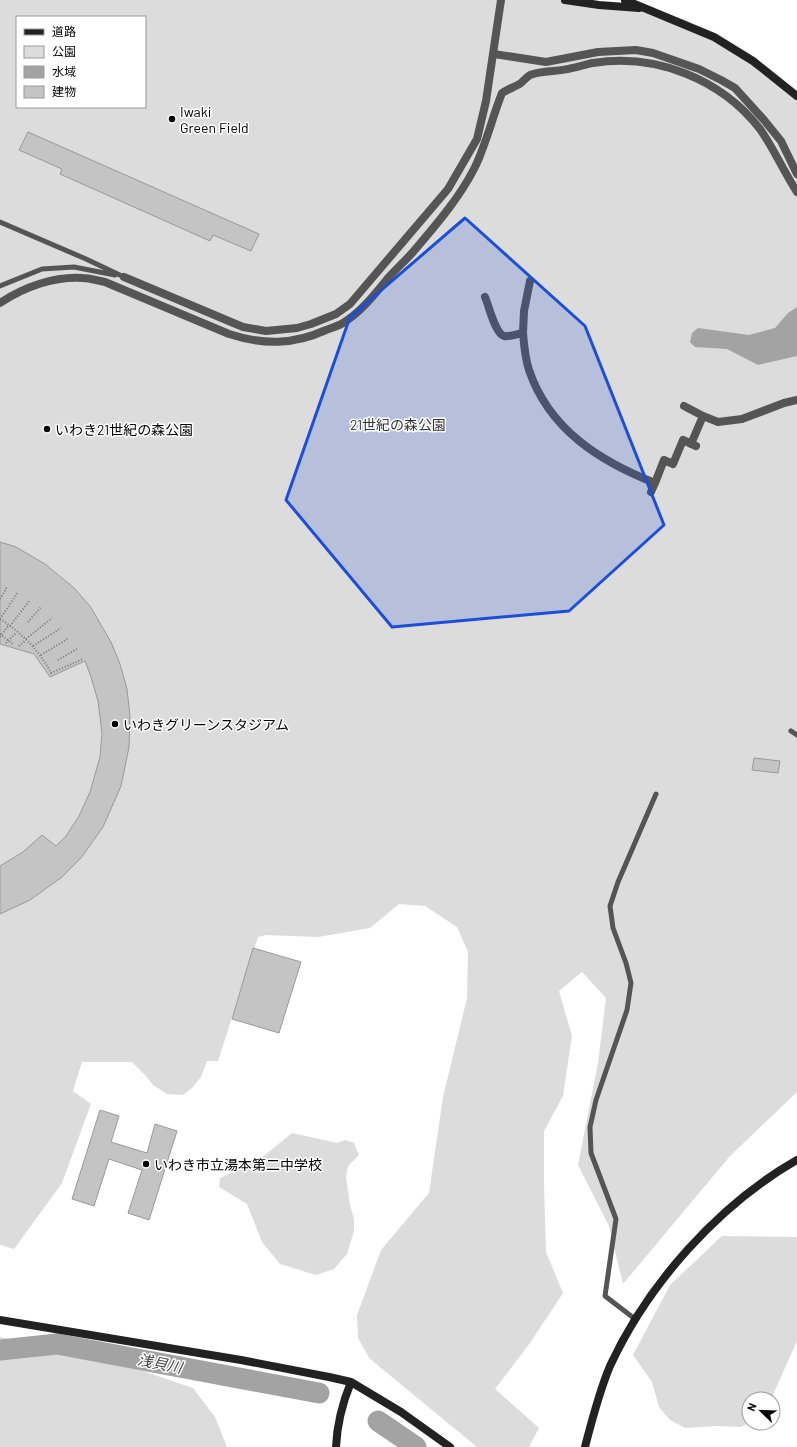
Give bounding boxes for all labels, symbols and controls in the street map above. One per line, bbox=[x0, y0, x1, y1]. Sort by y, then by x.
legend bbox=[16, 16, 146, 108]
text: 道路 bbox=[52, 24, 76, 38]
text: 公園 bbox=[52, 44, 76, 58]
text: 水域 bbox=[52, 64, 76, 78]
text: 建物 bbox=[52, 84, 76, 98]
place label: Iwaki Green Field bbox=[180, 103, 249, 136]
marker: Iwaki Green Field bbox=[167, 114, 177, 124]
park label: 21世紀の森公園 bbox=[350, 416, 446, 433]
place label: いわき21世紀の森公園 bbox=[55, 421, 193, 438]
marker: いわき21世紀の森公園 bbox=[42, 424, 52, 434]
place label: いわきグリーンスタジアム bbox=[123, 716, 289, 733]
marker: いわきグリーンスタジアム bbox=[110, 719, 120, 729]
place label: いわき市立湯本第二中学校 bbox=[154, 1156, 322, 1173]
marker: いわき市立湯本第二中学校 bbox=[141, 1159, 151, 1169]
water label: 浅貝川 bbox=[136, 1350, 186, 1377]
north arrow bbox=[741, 1391, 781, 1431]
text: N bbox=[744, 1401, 759, 1413]

